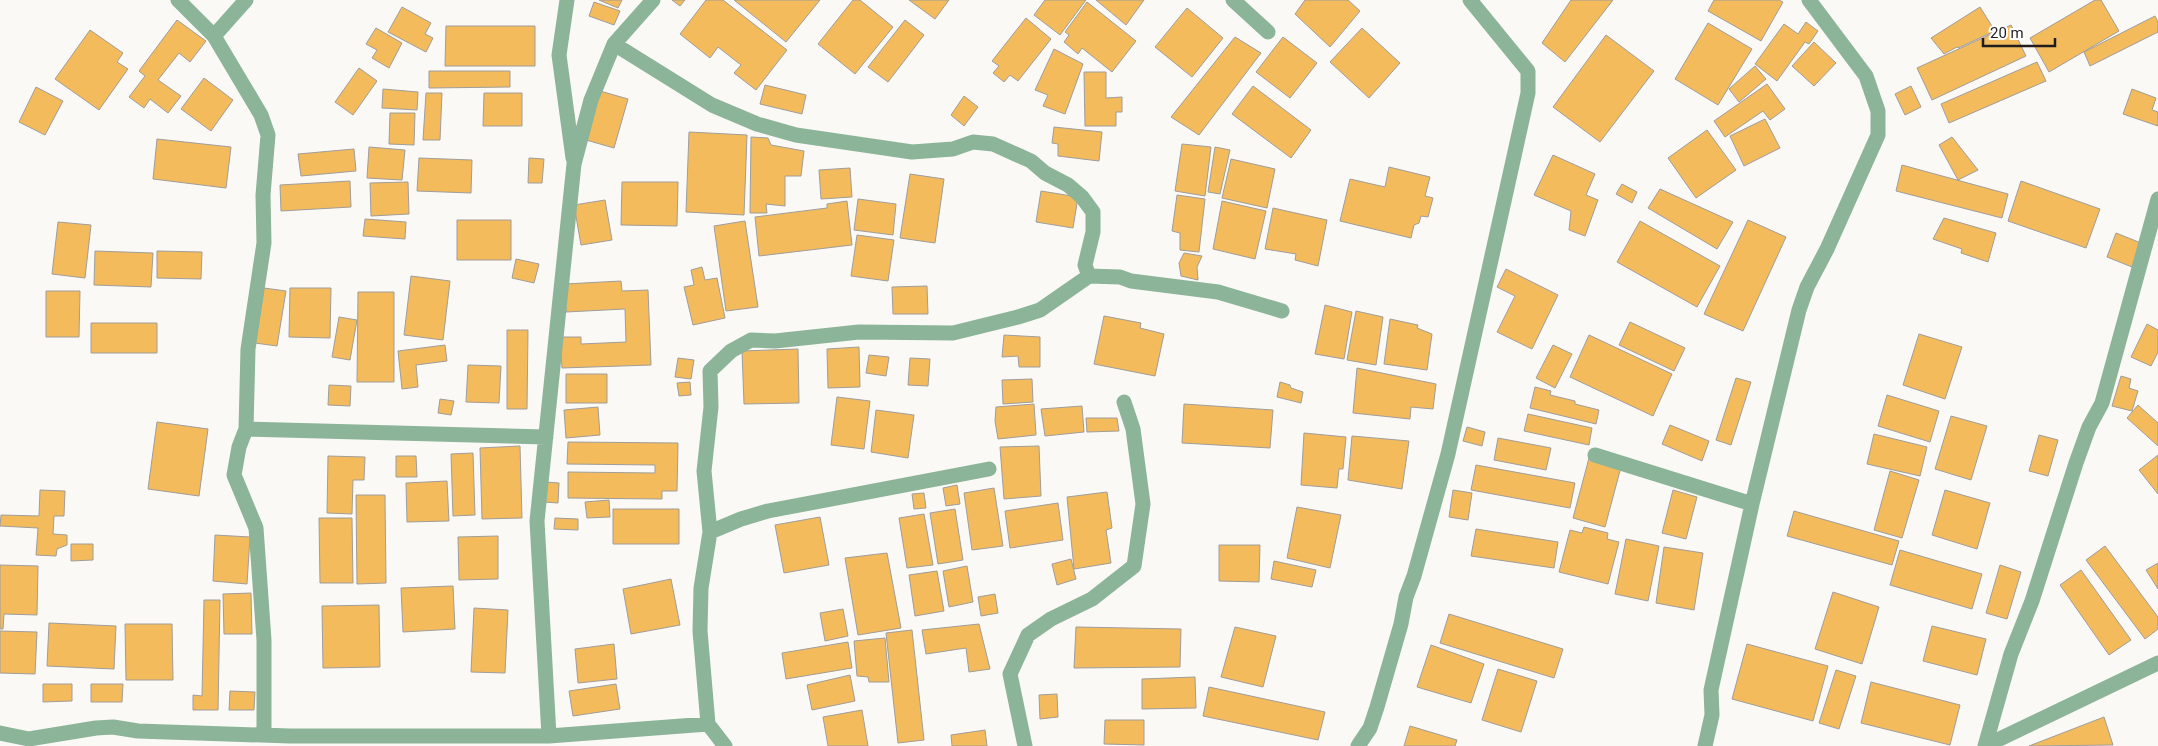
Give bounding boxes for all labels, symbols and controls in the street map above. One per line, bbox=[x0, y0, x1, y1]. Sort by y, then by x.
scale bar bbox=[1983, 15, 2056, 47]
text: 20 m bbox=[1990, 24, 2024, 42]

